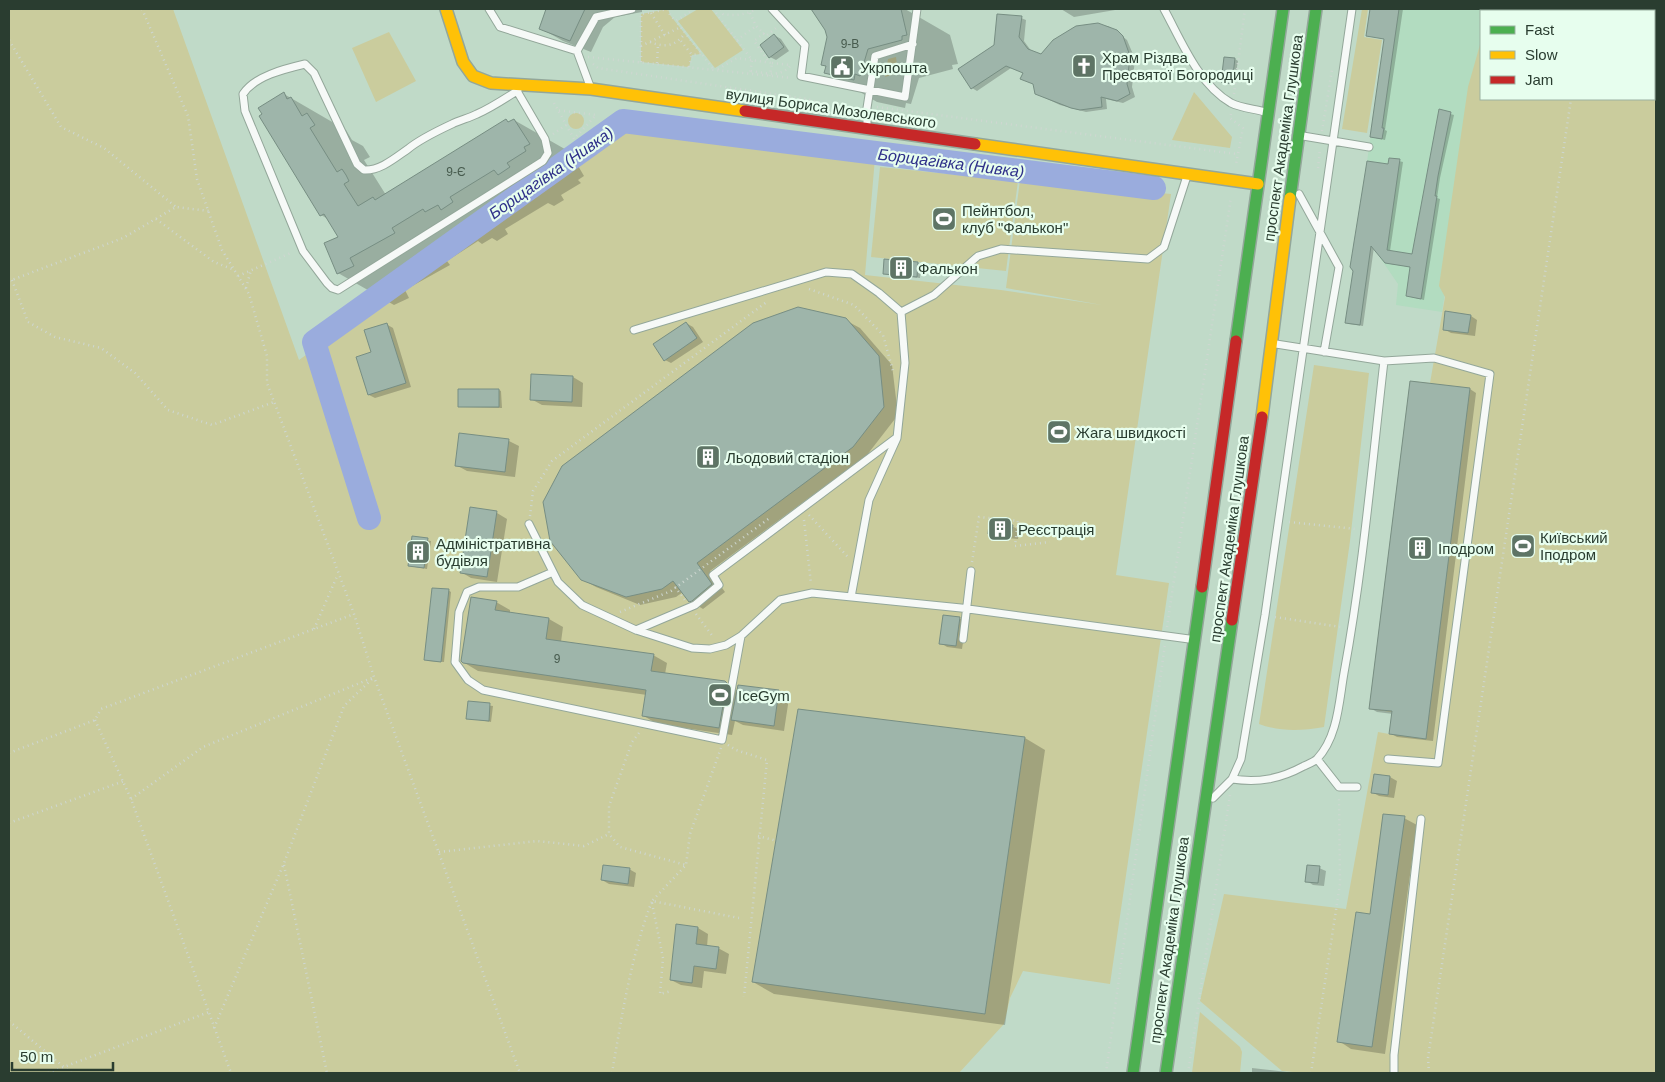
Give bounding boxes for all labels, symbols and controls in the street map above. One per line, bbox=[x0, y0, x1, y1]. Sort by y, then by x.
legend bbox=[1480, 10, 1655, 100]
text: Fast bbox=[1525, 21, 1555, 38]
street label: проспект Академіка Глушкова bbox=[1260, 33, 1306, 243]
house number: 9-В bbox=[841, 37, 859, 51]
text: Slow bbox=[1525, 46, 1558, 63]
place label: Храм Різдва Пресвятої Богородиці bbox=[1102, 49, 1253, 83]
church icon: Храм Різдва Пресвятої Богородиці bbox=[1071, 53, 1097, 79]
public building icon: Укрпошта bbox=[829, 54, 855, 80]
place label: Укрпошта bbox=[860, 59, 928, 76]
text: Jam bbox=[1525, 71, 1553, 88]
street label: вулиця Бориса Мозолевського bbox=[725, 85, 937, 131]
water label: Борщагівка (Нивка) bbox=[486, 124, 616, 222]
water label: Борщагівка (Нивка) bbox=[877, 146, 1025, 180]
house number: 9-Є bbox=[446, 165, 466, 179]
place label: Пейнтбол, клуб "Фалькон" bbox=[962, 202, 1068, 236]
sports icon: Пейнтбол, клуб "Фалькон" bbox=[931, 206, 957, 232]
building icon: Фалькон bbox=[888, 255, 914, 281]
place label: Фалькон bbox=[918, 260, 978, 277]
sports icon: Жага швидкості bbox=[1046, 419, 1072, 445]
place label: Жага швидкості bbox=[1076, 424, 1186, 441]
street label: проспект Академіка Глушкова bbox=[1206, 434, 1252, 644]
building icon: Льодовий стадіон bbox=[695, 444, 721, 470]
place label: Льодовий стадіон bbox=[726, 449, 849, 466]
building icon: Реєстрація bbox=[987, 516, 1013, 542]
place label: Реєстрація bbox=[1018, 521, 1094, 538]
place label: Київський Іподром bbox=[1540, 529, 1608, 563]
sports icon: Київський Іподром bbox=[1510, 533, 1536, 559]
place label: Адміністративна будівля bbox=[436, 535, 551, 569]
building icon: Іподром bbox=[1407, 535, 1433, 561]
building icon: Адміністративна будівля bbox=[405, 539, 431, 565]
place label: Іподром bbox=[1438, 540, 1494, 557]
house number: 9 bbox=[554, 652, 561, 666]
sports icon: IceGym bbox=[707, 682, 733, 708]
place label: IceGym bbox=[738, 687, 790, 704]
street label: проспект Академіка Глушкова bbox=[1146, 835, 1192, 1045]
scale bar bbox=[12, 1040, 114, 1072]
text: 50 m bbox=[20, 1048, 53, 1065]

